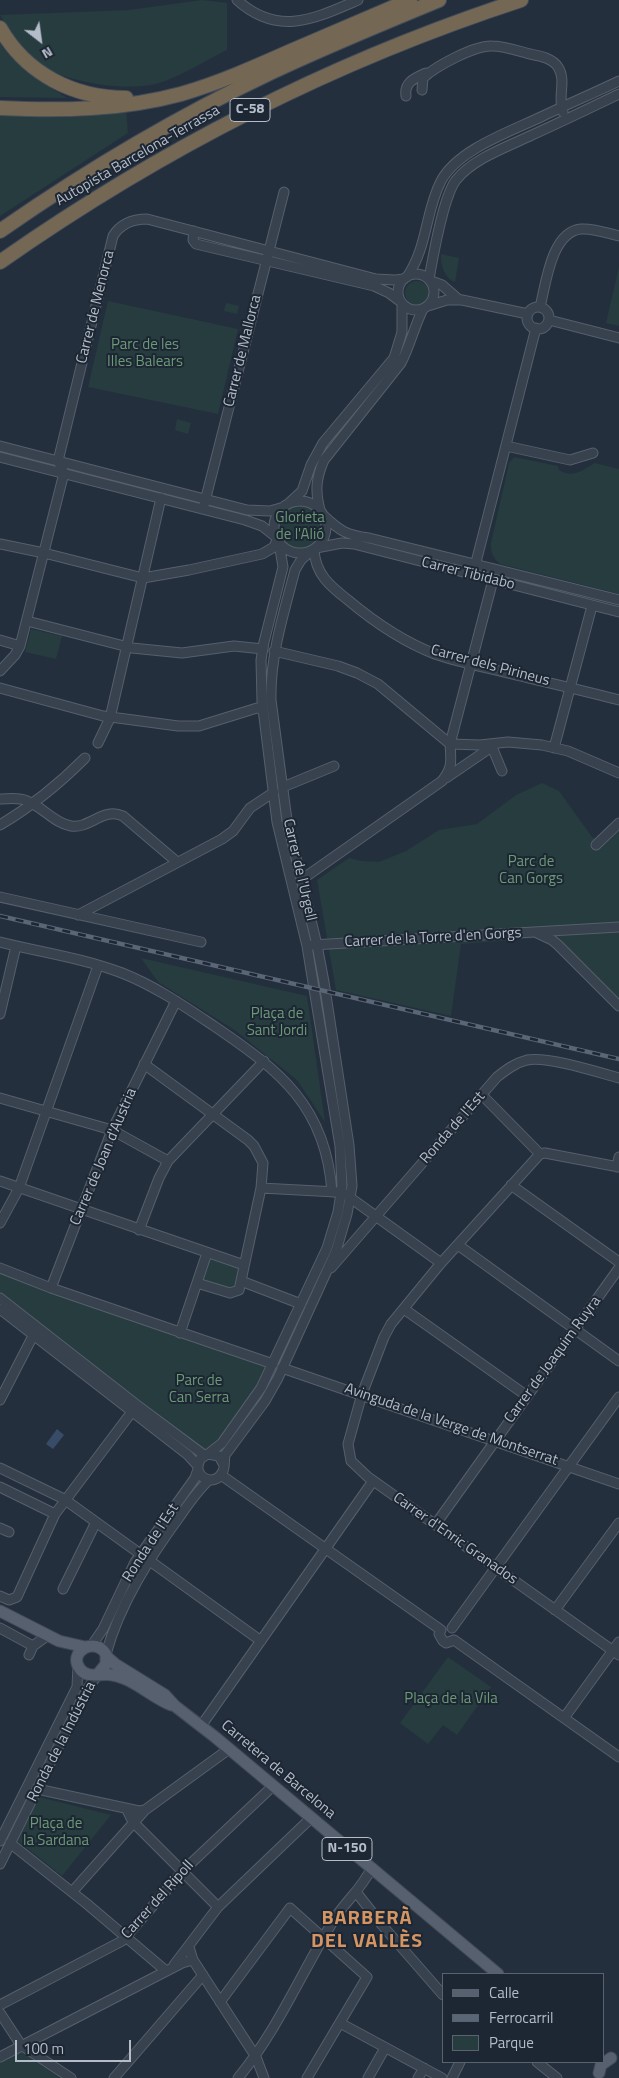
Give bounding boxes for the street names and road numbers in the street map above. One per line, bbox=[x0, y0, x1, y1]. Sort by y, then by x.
road number: C-58 bbox=[230, 98, 270, 122]
street label: Autopista Barcelona-Terrassa bbox=[53, 102, 223, 210]
street label: Carrer de Menorca bbox=[73, 249, 119, 365]
street label: Carrer de Mallorca bbox=[220, 293, 266, 409]
street label: Carrer Tibidabo bbox=[419, 554, 517, 594]
street label: Carrer dels Pirineus bbox=[429, 641, 551, 691]
street label: Carrer de l'Urgell bbox=[278, 817, 320, 923]
street label: Carrer de la Torre d'en Gorgs bbox=[344, 924, 522, 952]
street label: Carrer de Joan d'Austria bbox=[67, 1086, 141, 1228]
street label: Ronda de l'Est bbox=[417, 1088, 489, 1168]
street label: Carrer de Joaquim Ruyra bbox=[501, 1293, 605, 1427]
street label: Avinguda de la Verge de Montserrat bbox=[342, 1380, 560, 1470]
street label: Carrer d'Enric Granados bbox=[389, 1489, 521, 1589]
street label: Ronda de l'Est bbox=[119, 1500, 183, 1586]
street label: Ronda de la Indústria bbox=[24, 1679, 100, 1805]
street label: Carretera de Barcelona bbox=[217, 1717, 339, 1823]
road number: N-150 bbox=[322, 1838, 372, 1860]
street label: Carrer del Ripoll bbox=[118, 1857, 198, 1943]

